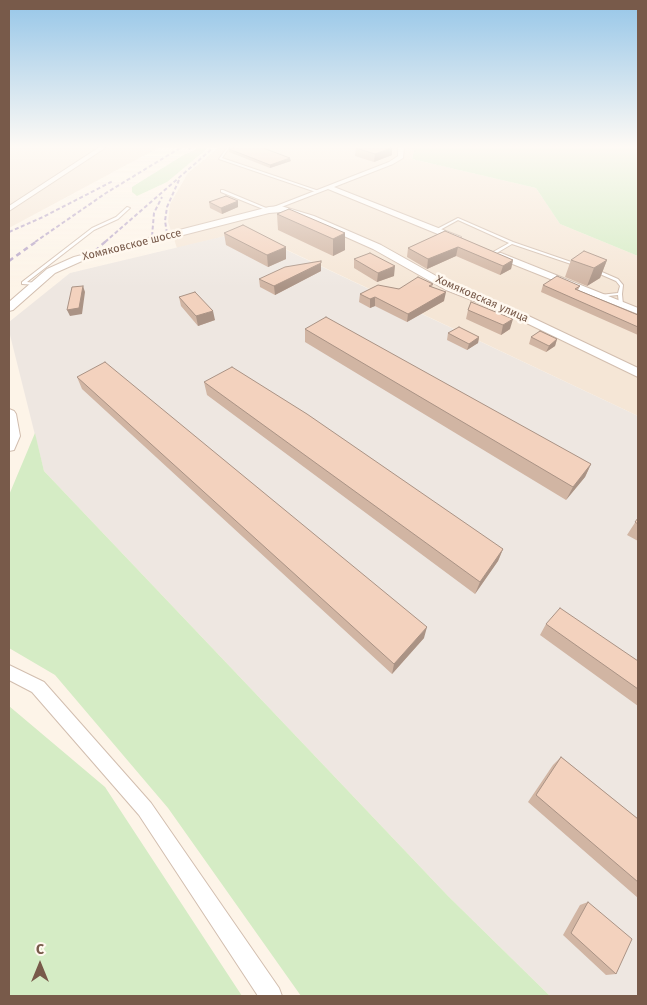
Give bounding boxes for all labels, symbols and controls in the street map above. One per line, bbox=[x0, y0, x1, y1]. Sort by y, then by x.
street label: Хомяковское шоссе bbox=[81, 226, 183, 264]
street label: Хомяковская улица bbox=[434, 273, 530, 325]
north arrow bbox=[15, 940, 65, 990]
text: С bbox=[36, 941, 44, 958]

